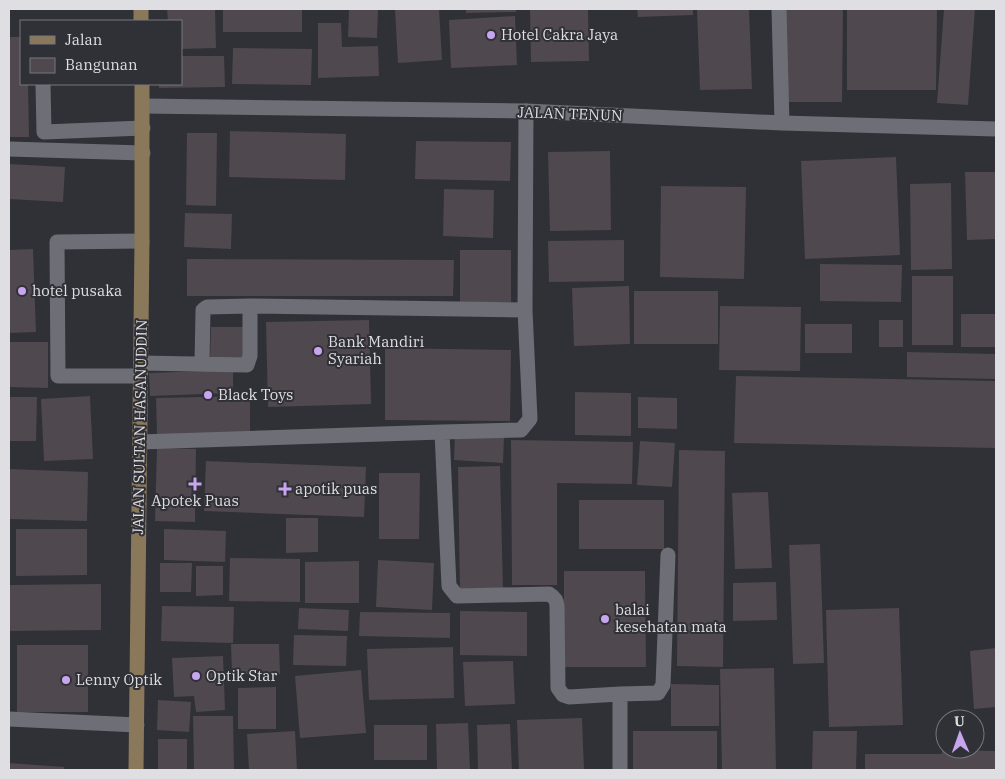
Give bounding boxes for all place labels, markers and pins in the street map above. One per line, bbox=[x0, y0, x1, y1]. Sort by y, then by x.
place label: Hotel Cakra Jaya bbox=[501, 25, 618, 44]
marker: Hotel Cakra Jaya bbox=[485, 29, 497, 41]
place label: hotel pusaka bbox=[32, 281, 122, 300]
marker: hotel pusaka bbox=[16, 285, 28, 297]
place label: Bank Mandiri Syariah bbox=[328, 332, 424, 368]
marker: Bank Mandiri Syariah bbox=[312, 345, 324, 357]
place label: Black Toys bbox=[218, 385, 293, 404]
marker: Black Toys bbox=[202, 389, 214, 401]
marker: Apotek Puas bbox=[189, 478, 201, 490]
place label: apotik puas bbox=[295, 479, 377, 498]
marker: apotik puas bbox=[279, 483, 291, 495]
place label: Apotek Puas bbox=[151, 491, 239, 510]
place label: balai kesehatan mata bbox=[615, 600, 727, 636]
marker: balai kesehatan mata bbox=[599, 613, 611, 625]
place label: Optik Star bbox=[206, 666, 278, 685]
place label: Lenny Optik bbox=[76, 670, 162, 689]
marker: Optik Star bbox=[190, 670, 202, 682]
marker: Lenny Optik bbox=[60, 674, 72, 686]

